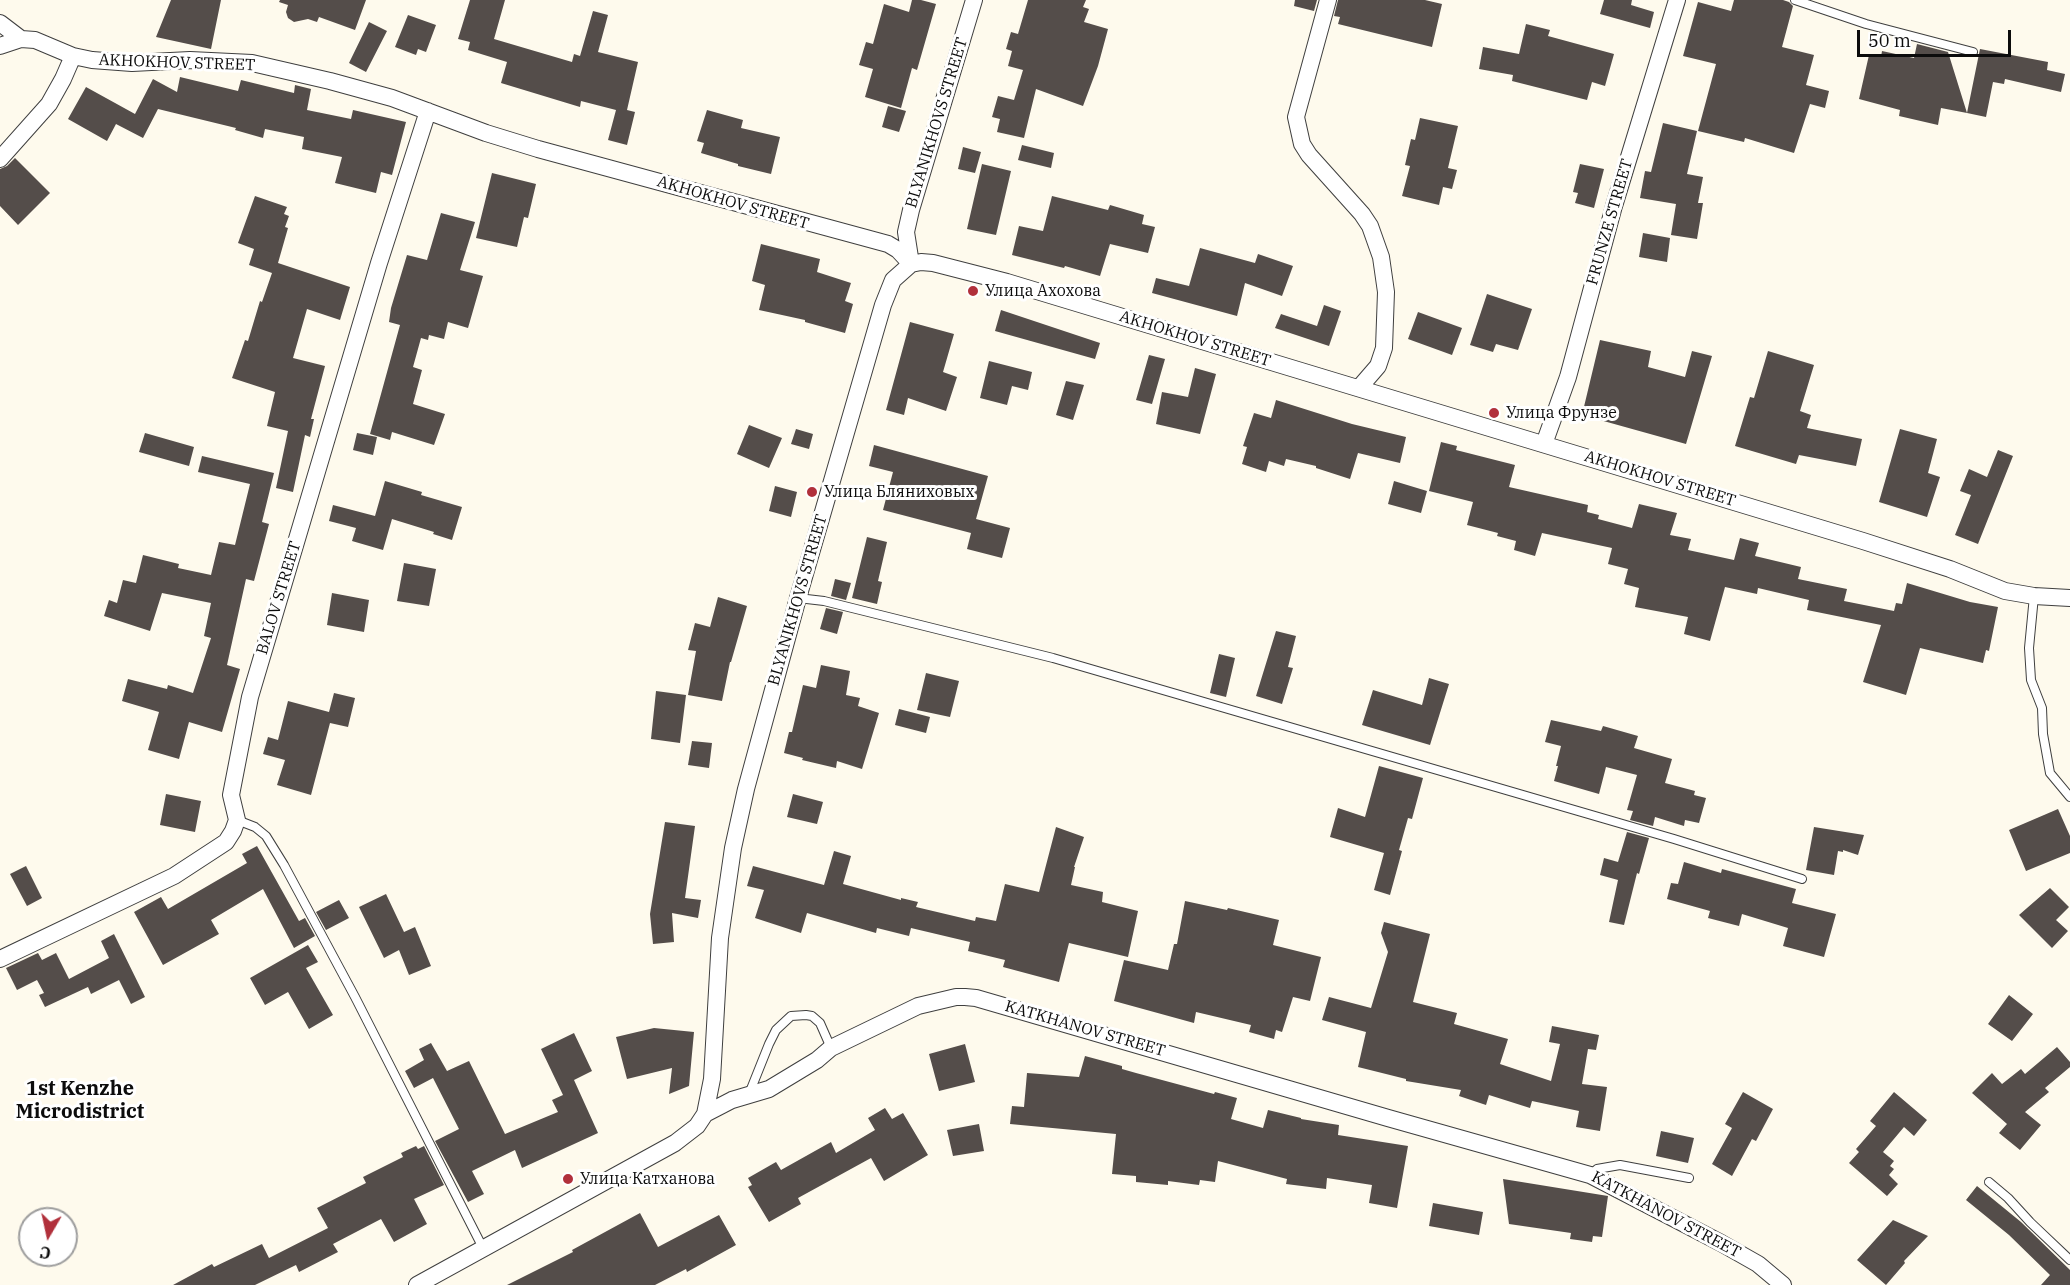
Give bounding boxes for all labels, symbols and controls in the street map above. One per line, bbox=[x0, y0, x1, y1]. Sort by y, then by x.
scale bar bbox=[1860, 18, 2014, 56]
text: 50 m bbox=[1868, 29, 1911, 52]
street label: BLYANIKHOVS STREET bbox=[902, 35, 972, 211]
street label: AKHOKHOV STREET bbox=[98, 51, 256, 75]
street label: FRUNZE STREET bbox=[1583, 157, 1637, 287]
street label: AKHOKHOV STREET bbox=[655, 172, 811, 234]
place label: Улица Ахохова bbox=[985, 281, 1101, 301]
marker: Улица Ахохова bbox=[966, 284, 980, 298]
street label: AKHOKHOV STREET bbox=[1117, 307, 1273, 371]
place label: Улица Фрунзе bbox=[1506, 403, 1617, 423]
marker: Улица Фрунзе bbox=[1487, 406, 1501, 420]
street label: AKHOKHOV STREET bbox=[1582, 447, 1738, 511]
place label: Улица Бляниховых bbox=[824, 482, 975, 502]
marker: Улица Бляниховых bbox=[805, 485, 819, 499]
street label: BLYANIKHOVS STREET bbox=[764, 512, 832, 688]
street label: BALOV STREET bbox=[253, 539, 305, 657]
street label: KATKHANOV STREET bbox=[1003, 997, 1167, 1061]
district label: 1st Kenzhe Microdistrict bbox=[16, 1077, 144, 1124]
street label: KATKHANOV STREET bbox=[1588, 1168, 1744, 1262]
place label: Улица Катханова bbox=[580, 1169, 715, 1189]
marker: Улица Катханова bbox=[561, 1172, 575, 1186]
north arrow bbox=[18, 1207, 78, 1267]
text: С bbox=[39, 1242, 52, 1264]

